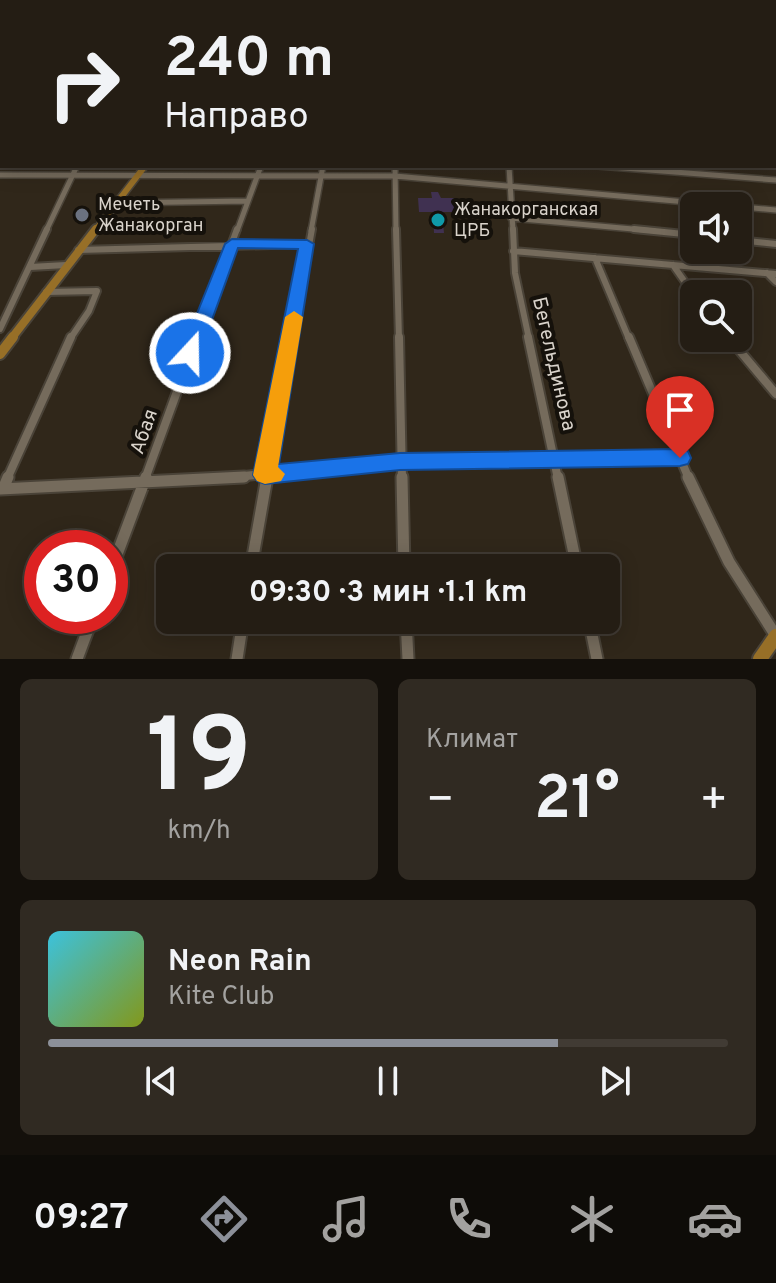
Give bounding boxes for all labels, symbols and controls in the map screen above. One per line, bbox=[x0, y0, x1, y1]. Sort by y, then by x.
text: 240 m bbox=[164, 26, 334, 96]
icon: right bbox=[32, 32, 136, 136]
text: Направо bbox=[164, 95, 309, 141]
map controls bbox=[680, 192, 752, 352]
button: sound bbox=[680, 192, 752, 264]
place label: Мечеть Жанакорган bbox=[98, 194, 203, 238]
place label: Жанакорганская ЦРБ bbox=[454, 199, 598, 243]
marker: Мечеть Жанакорган bbox=[73, 206, 91, 224]
marker: Жанакорганская ЦРБ bbox=[429, 211, 447, 229]
button: search bbox=[680, 280, 752, 352]
street label: Бегельдинова bbox=[525, 294, 581, 434]
position arrow bbox=[148, 311, 232, 395]
pin bbox=[646, 376, 714, 458]
icon: arrive bbox=[658, 388, 702, 432]
street label: Абая bbox=[125, 406, 165, 458]
speed limit sign: 30 bbox=[24, 530, 128, 634]
text: 09:30 · 3 мин · 1.1 km bbox=[249, 575, 527, 612]
text: 19 bbox=[146, 697, 252, 829]
text: Климат bbox=[426, 724, 518, 757]
text: 21° bbox=[534, 764, 620, 840]
text: − bbox=[426, 774, 454, 830]
text: + bbox=[700, 774, 728, 830]
text: km/h bbox=[167, 815, 231, 848]
text: Neon Rain bbox=[168, 944, 312, 981]
text: Kite Club bbox=[168, 981, 274, 1014]
icon: previous bbox=[139, 1059, 183, 1103]
icon: pause bbox=[366, 1059, 410, 1103]
icon: next bbox=[593, 1059, 637, 1103]
icon: directions bbox=[196, 1191, 252, 1247]
icon: music bbox=[318, 1191, 374, 1247]
icon: phone bbox=[441, 1191, 497, 1247]
icon: climate bbox=[564, 1191, 620, 1247]
icon: car bbox=[687, 1191, 743, 1247]
text: 09:27 bbox=[33, 1196, 129, 1242]

